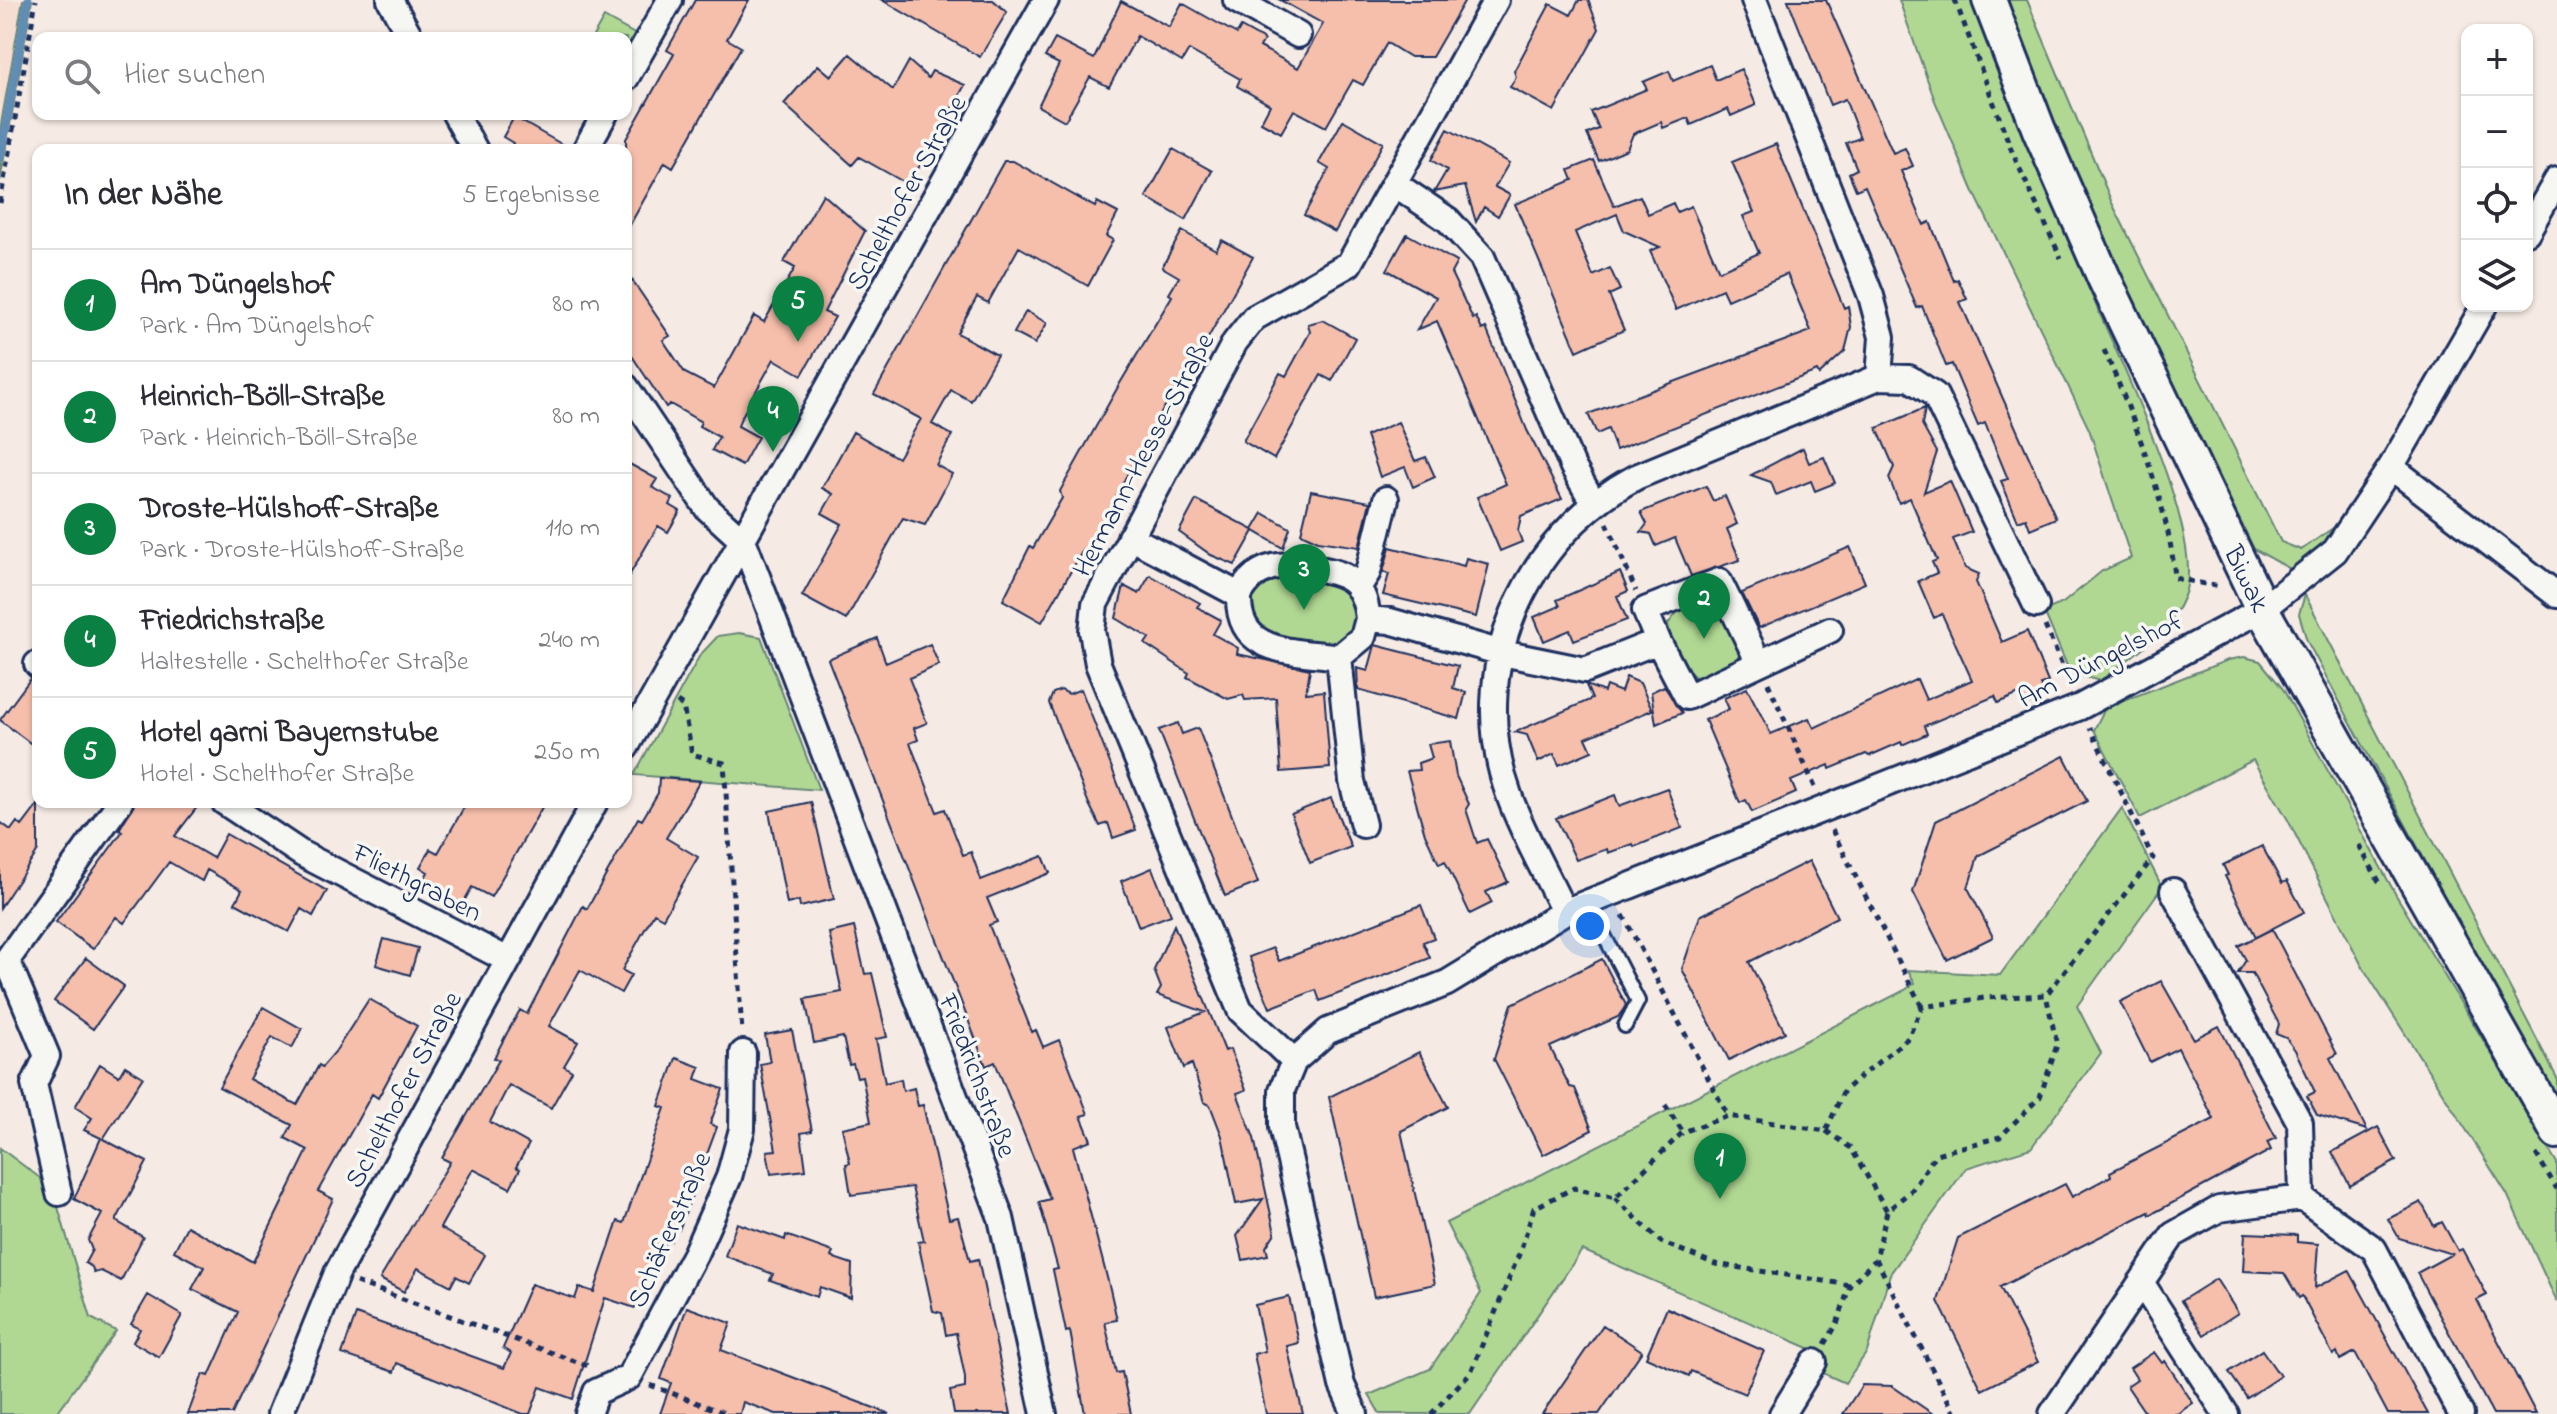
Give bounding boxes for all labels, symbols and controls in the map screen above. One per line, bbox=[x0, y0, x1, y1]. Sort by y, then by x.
map controls bbox=[2461, 24, 2533, 312]
button: + bbox=[2461, 24, 2533, 96]
search box bbox=[32, 32, 632, 120]
icon: search bbox=[60, 54, 104, 98]
text: Hier suchen bbox=[124, 54, 265, 98]
street label: Schelthofer Straße bbox=[837, 88, 979, 299]
button: − bbox=[2461, 96, 2533, 168]
button: locate bbox=[2461, 168, 2533, 240]
text: In der Nähe bbox=[64, 171, 222, 221]
text: 5 Ergebnisse bbox=[462, 177, 600, 215]
button: layers bbox=[2461, 240, 2533, 312]
text: Am Düngelshof bbox=[140, 264, 334, 308]
pin: 5 bbox=[772, 276, 824, 342]
text: 1 bbox=[86, 286, 94, 324]
text: 80 m bbox=[552, 286, 600, 324]
text: Park · Am Düngelshof bbox=[140, 308, 374, 346]
street label: Hermann-Hesse-Straße bbox=[1063, 326, 1227, 585]
text: Heinrich-Böll-Straße bbox=[140, 376, 385, 420]
pin: 4 bbox=[747, 386, 799, 452]
text: 2 bbox=[84, 398, 96, 436]
text: 80 m bbox=[552, 398, 600, 436]
text: Park · Heinrich-Böll-Straße bbox=[140, 420, 418, 458]
text: Droste-Hülshoff-Straße bbox=[140, 488, 438, 532]
text: 3 bbox=[85, 510, 95, 548]
text: 110 m bbox=[546, 510, 600, 548]
text: Park · Droste-Hülshoff-Straße bbox=[140, 532, 464, 570]
street label: Biwak bbox=[2211, 538, 2279, 620]
pin: 3 bbox=[1278, 544, 1330, 610]
pin: 2 bbox=[1678, 573, 1730, 639]
text: Friedrichstraße bbox=[140, 600, 324, 644]
street label: Am Düngelshof bbox=[2012, 602, 2192, 721]
text: 4 bbox=[85, 622, 95, 660]
text: 240 m bbox=[538, 622, 600, 660]
text: Haltestelle · Schelthofer Straße bbox=[140, 644, 469, 682]
text: Hotel garni Bayernstube bbox=[140, 712, 438, 756]
text: 5 bbox=[83, 734, 97, 772]
text: 250 m bbox=[534, 734, 600, 772]
text: Hotel · Schelthofer Straße bbox=[140, 756, 414, 794]
street label: Fliethgraben bbox=[344, 833, 488, 934]
your location bbox=[1570, 906, 1610, 946]
street label: Schelthofer Straße bbox=[336, 984, 475, 1196]
street label: Friedrichstraße bbox=[925, 988, 1026, 1164]
pin: 1 bbox=[1694, 1133, 1746, 1199]
street label: Schäferstraße bbox=[619, 1146, 724, 1315]

